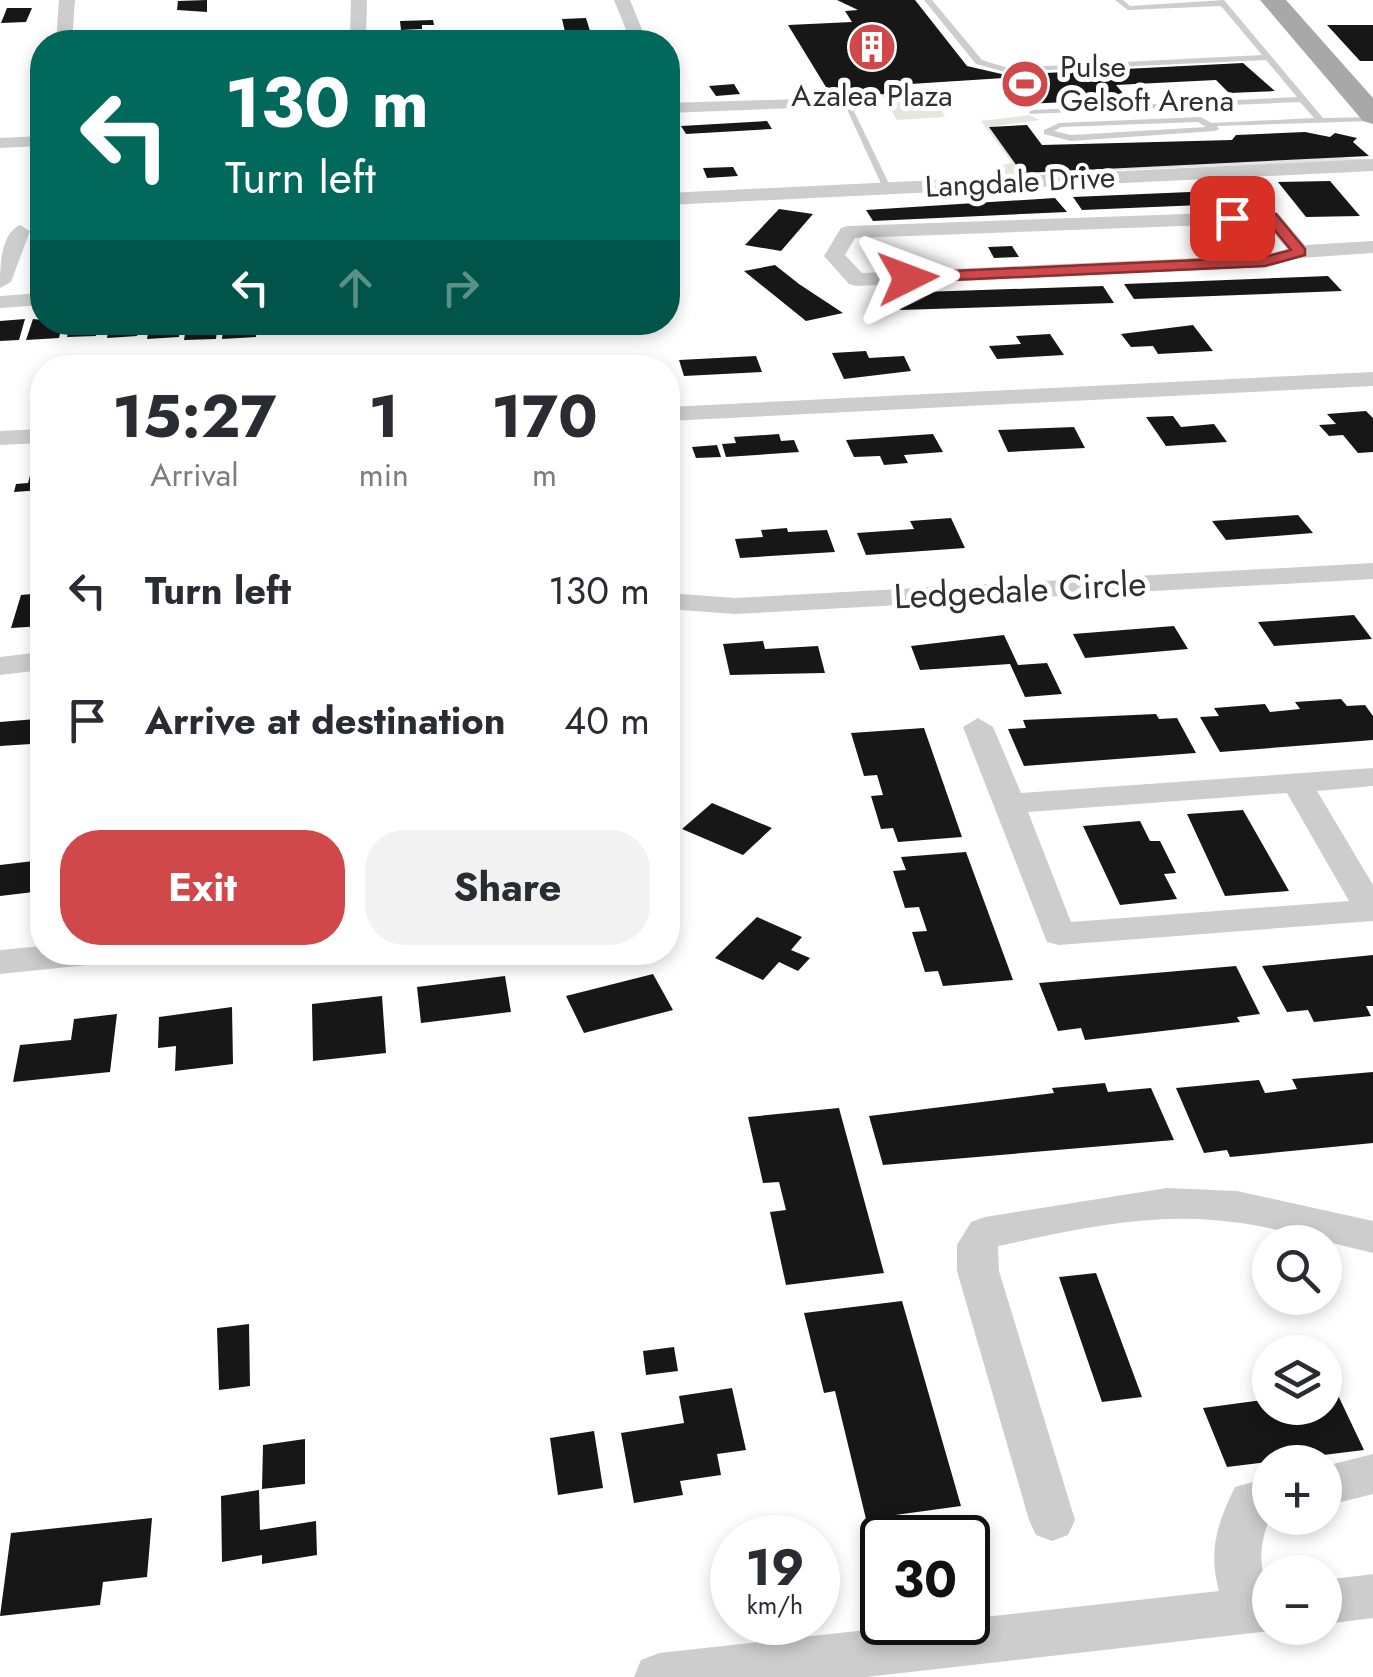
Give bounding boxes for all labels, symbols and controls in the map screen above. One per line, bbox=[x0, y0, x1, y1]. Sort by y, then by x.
building icon: Azalea Plaza bbox=[846, 21, 898, 73]
place label: Pulse Gelsoft Arena bbox=[1060, 45, 1234, 122]
text: 130 m bbox=[225, 52, 429, 153]
sports icon: Pulse Gelsoft Arena bbox=[999, 58, 1051, 110]
icon: left bbox=[60, 70, 190, 200]
place label: Azalea Plaza bbox=[791, 74, 953, 117]
text: Turn left bbox=[225, 145, 376, 210]
street label: Langdale Drive bbox=[924, 155, 1116, 208]
pin bbox=[1190, 176, 1275, 261]
icon: arrive bbox=[1205, 191, 1260, 246]
position arrow bbox=[856, 226, 960, 330]
icon: left bbox=[223, 260, 278, 315]
icon: ahead bbox=[328, 260, 383, 315]
icon: right bbox=[433, 260, 488, 315]
text: 15:27 bbox=[112, 373, 276, 460]
text: 1 bbox=[369, 373, 399, 460]
text: 170 bbox=[491, 373, 598, 460]
text: Arrival bbox=[150, 452, 239, 498]
text: min bbox=[359, 452, 409, 498]
text: m bbox=[532, 452, 557, 498]
street label: Ledgedale Circle bbox=[893, 558, 1147, 622]
icon: left bbox=[60, 563, 115, 618]
text: Turn left bbox=[145, 563, 291, 618]
text: 130 m bbox=[548, 563, 650, 618]
icon: arrive bbox=[60, 693, 115, 748]
text: Arrive at destination bbox=[145, 693, 506, 748]
text: 40 m bbox=[564, 693, 650, 748]
button: Exit bbox=[60, 830, 345, 945]
button: Share bbox=[365, 830, 650, 945]
map controls bbox=[1252, 1225, 1342, 1645]
button: search bbox=[1252, 1225, 1342, 1315]
button: layers bbox=[1252, 1335, 1342, 1425]
button: + bbox=[1252, 1445, 1342, 1535]
speed limit sign: 30 bbox=[860, 1515, 990, 1645]
text: 19 bbox=[746, 1531, 804, 1604]
button: − bbox=[1252, 1555, 1342, 1645]
text: km/h bbox=[747, 1587, 803, 1623]

